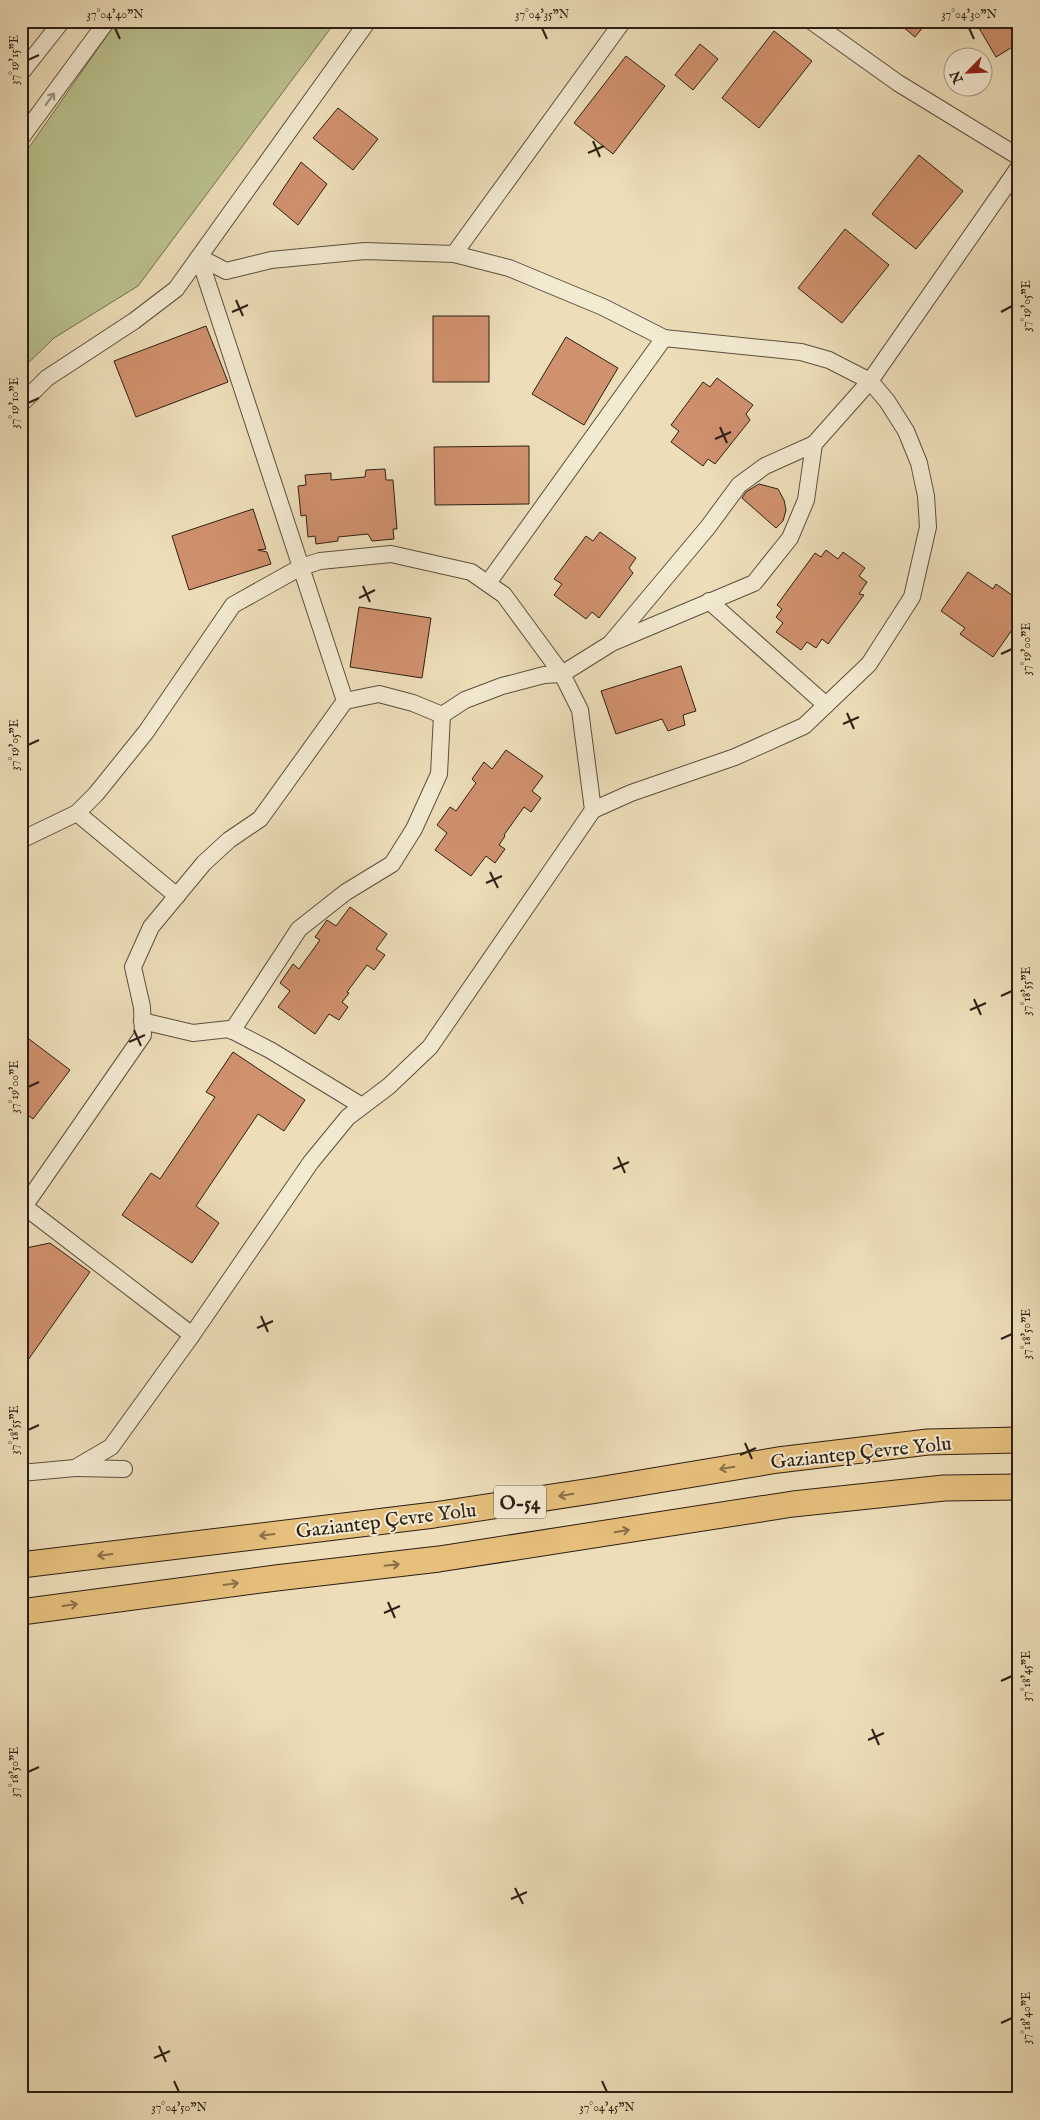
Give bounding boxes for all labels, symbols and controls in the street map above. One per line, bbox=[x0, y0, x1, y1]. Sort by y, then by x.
text: 37°04'40"N bbox=[86, 7, 144, 22]
text: 37°04'35"N bbox=[515, 7, 570, 22]
text: 37°04'30"N bbox=[941, 7, 997, 22]
text: 37°19'15"E bbox=[7, 35, 22, 85]
north arrow bbox=[942, 48, 992, 98]
text: N bbox=[946, 68, 968, 87]
one-way arrow bbox=[45, 92, 55, 106]
text: 37°19'05"E bbox=[1019, 280, 1034, 332]
text: 37°19'10"E bbox=[7, 377, 22, 429]
text: 37°19'00"E bbox=[1019, 623, 1034, 675]
text: 37°19'05"E bbox=[7, 719, 22, 771]
text: 37°18'55"E bbox=[1019, 966, 1034, 1016]
text: 37°19'00"E bbox=[7, 1061, 22, 1113]
text: 37°18'50"E bbox=[1019, 1309, 1034, 1359]
text: 37°18'55"E bbox=[7, 1405, 22, 1455]
street label: Gaziantep Çevre Yolu bbox=[769, 1432, 953, 1475]
one-way arrow bbox=[719, 1464, 735, 1474]
road number: O-54 bbox=[494, 1485, 546, 1518]
one-way arrow bbox=[559, 1490, 575, 1500]
street label: Gaziantep Çevre Yolu bbox=[294, 1498, 478, 1545]
one-way arrow bbox=[614, 1526, 630, 1536]
one-way arrow bbox=[259, 1530, 275, 1540]
one-way arrow bbox=[98, 1550, 114, 1560]
one-way arrow bbox=[384, 1560, 400, 1570]
one-way arrow bbox=[222, 1579, 238, 1589]
one-way arrow bbox=[61, 1600, 77, 1610]
text: 37°18'45"E bbox=[1019, 1651, 1034, 1701]
text: 37°18'50"E bbox=[7, 1747, 22, 1797]
text: 37°18'40"E bbox=[1019, 1992, 1034, 2044]
text: 37°04'50"N bbox=[151, 2100, 207, 2115]
text: 37°04'45"N bbox=[579, 2100, 635, 2115]

